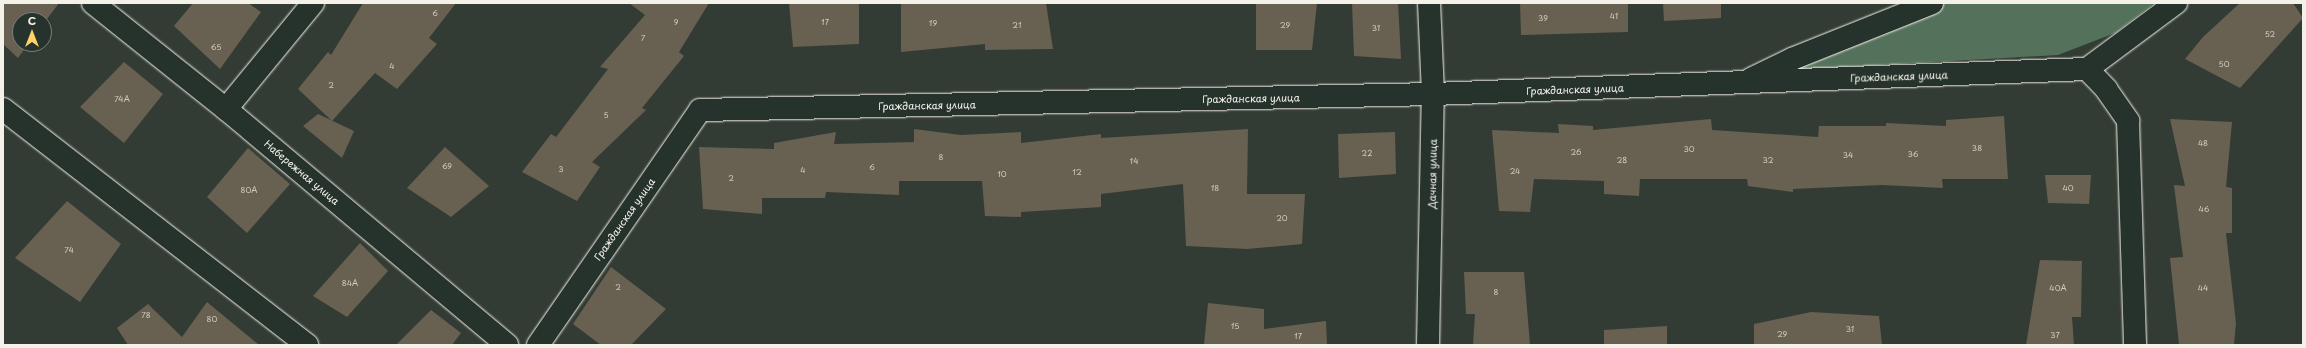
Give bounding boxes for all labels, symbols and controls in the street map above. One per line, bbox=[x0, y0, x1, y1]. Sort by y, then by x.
house number: 6 bbox=[432, 9, 438, 19]
north arrow bbox=[12, 12, 52, 52]
text: С bbox=[28, 12, 36, 29]
house number: 41 bbox=[1610, 12, 1618, 22]
house number: 39 bbox=[1538, 14, 1548, 24]
house number: 9 bbox=[674, 18, 678, 28]
house number: 17 bbox=[821, 18, 829, 28]
house number: 19 bbox=[929, 19, 937, 29]
house number: 21 bbox=[1012, 21, 1022, 31]
house number: 29 bbox=[1280, 21, 1290, 31]
house number: 31 bbox=[1372, 24, 1380, 34]
house number: 52 bbox=[2265, 30, 2275, 40]
house number: 7 bbox=[641, 34, 645, 44]
house number: 65 bbox=[211, 43, 221, 53]
house number: 50 bbox=[2219, 60, 2229, 70]
house number: 4 bbox=[389, 62, 395, 72]
street label: Гражданская улица bbox=[1850, 68, 1948, 84]
house number: 2 bbox=[328, 81, 334, 91]
street label: Гражданская улица bbox=[1526, 81, 1624, 97]
street label: Гражданская улица bbox=[1202, 91, 1300, 105]
house number: 74А bbox=[114, 95, 130, 105]
street label: Гражданская улица bbox=[878, 98, 976, 112]
house number: 5 bbox=[603, 111, 609, 121]
street label: Набережная улица bbox=[262, 137, 342, 207]
street label: Дачная улица bbox=[1425, 139, 1439, 209]
house number: 48 bbox=[2198, 139, 2208, 149]
house number: 38 bbox=[1972, 144, 1982, 154]
house number: 30 bbox=[1683, 145, 1695, 155]
house number: 26 bbox=[1571, 148, 1581, 158]
house number: 22 bbox=[1362, 149, 1372, 159]
house number: 36 bbox=[1908, 150, 1918, 160]
house number: 34 bbox=[1843, 151, 1853, 161]
house number: 8 bbox=[939, 153, 943, 163]
house number: 28 bbox=[1617, 156, 1627, 166]
house number: 32 bbox=[1763, 156, 1773, 166]
house number: 14 bbox=[1130, 157, 1138, 167]
house number: 69 bbox=[442, 162, 452, 172]
house number: 6 bbox=[869, 163, 875, 173]
house number: 3 bbox=[558, 165, 564, 175]
house number: 4 bbox=[800, 166, 806, 176]
house number: 24 bbox=[1510, 167, 1520, 177]
house number: 12 bbox=[1072, 168, 1082, 178]
house number: 10 bbox=[997, 170, 1007, 180]
house number: 2 bbox=[728, 174, 734, 184]
street label: Гражданская улица bbox=[591, 175, 657, 263]
house number: 18 bbox=[1211, 184, 1219, 194]
house number: 40 bbox=[2062, 184, 2074, 194]
house number: 80А bbox=[241, 186, 257, 196]
house number: 46 bbox=[2199, 205, 2209, 215]
house number: 20 bbox=[1276, 214, 1288, 224]
house number: 74 bbox=[64, 246, 74, 256]
house number: 84А bbox=[342, 279, 358, 289]
house number: 2 bbox=[615, 283, 621, 293]
house number: 40А bbox=[2049, 284, 2067, 294]
house number: 44 bbox=[2198, 284, 2208, 294]
house number: 8 bbox=[1494, 288, 1498, 298]
house number: 78 bbox=[141, 311, 151, 321]
house number: 80 bbox=[207, 315, 217, 325]
house number: 15 bbox=[1231, 322, 1239, 332]
house number: 31 bbox=[1846, 325, 1854, 335]
house number: 29 bbox=[1777, 330, 1787, 340]
house number: 37 bbox=[2050, 331, 2060, 341]
house number: 17 bbox=[1294, 332, 1302, 342]

